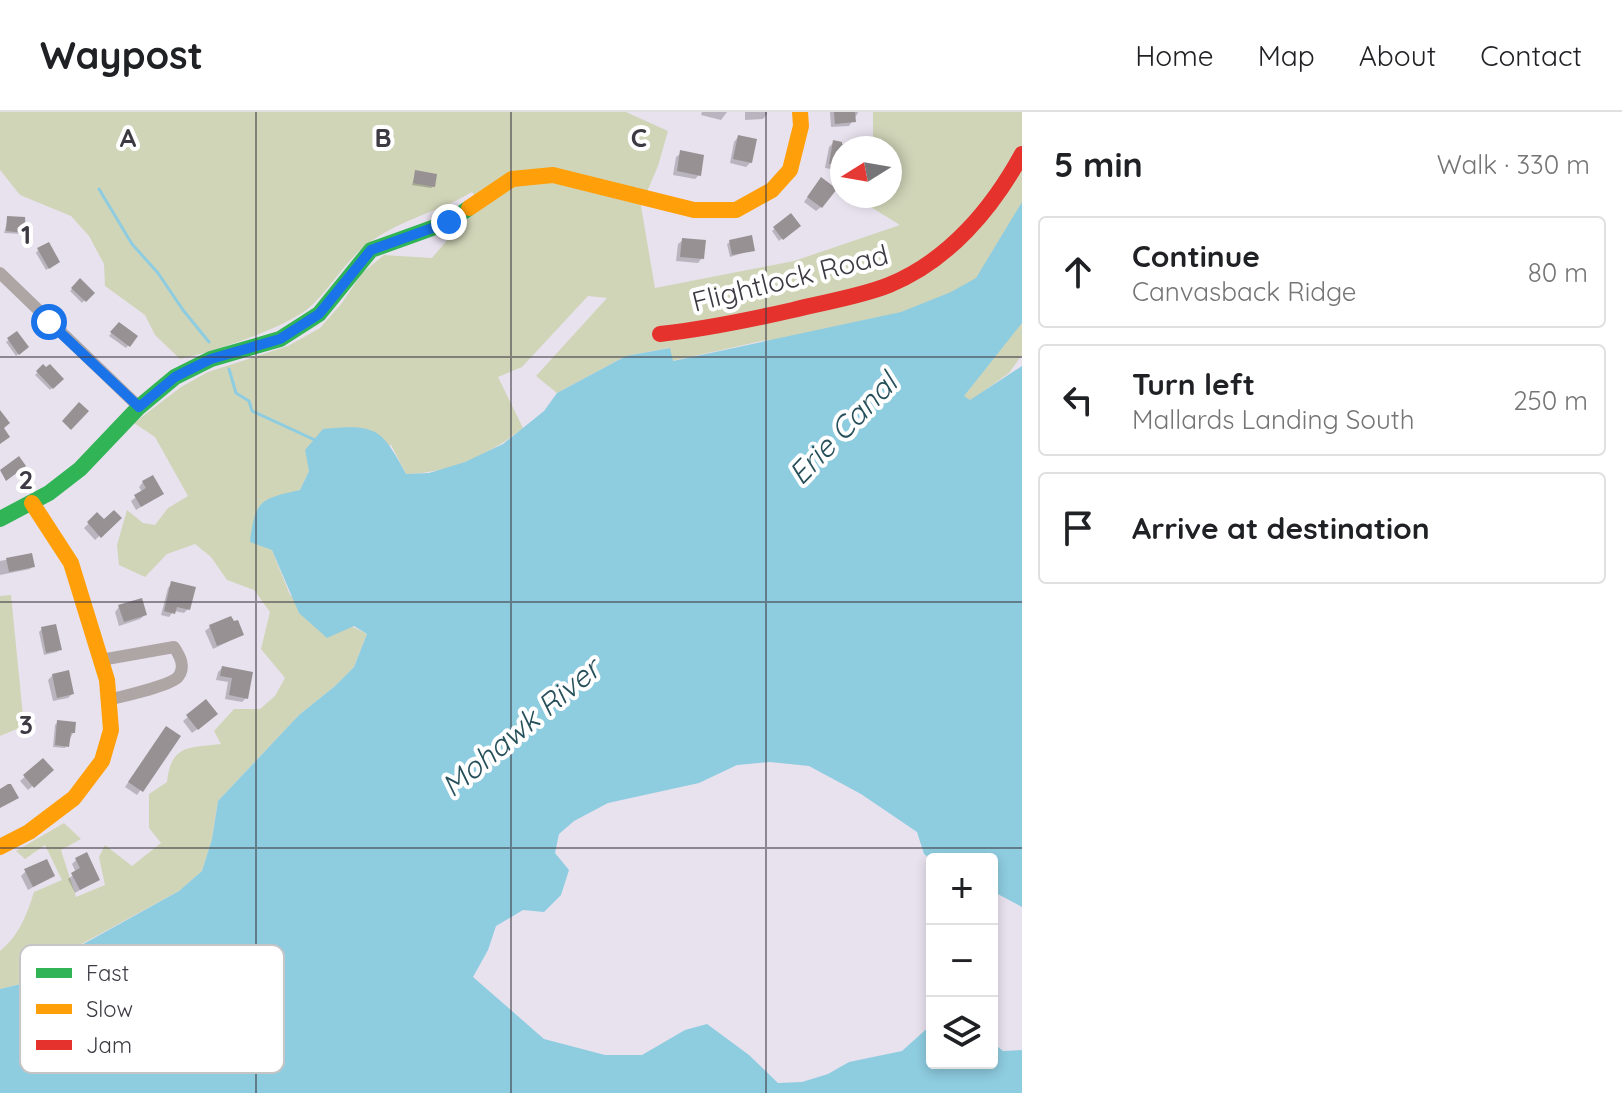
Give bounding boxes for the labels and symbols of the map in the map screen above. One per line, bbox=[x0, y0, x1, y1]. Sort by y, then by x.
text: A bbox=[120, 121, 137, 154]
text: B bbox=[374, 121, 392, 154]
text: C bbox=[631, 121, 647, 154]
north arrow bbox=[830, 136, 902, 208]
route end bbox=[431, 204, 467, 240]
text: 1 bbox=[21, 218, 31, 251]
street label: Flightlock Road bbox=[688, 236, 892, 319]
route start bbox=[31, 304, 67, 340]
water label: Erie Canal bbox=[780, 362, 907, 492]
text: 2 bbox=[19, 463, 33, 496]
water label: Mohawk River bbox=[433, 648, 610, 805]
text: 3 bbox=[19, 708, 33, 741]
legend bbox=[20, 945, 284, 1073]
text: Fast bbox=[86, 959, 129, 987]
text: Slow bbox=[86, 995, 133, 1023]
text: Jam bbox=[86, 1031, 132, 1059]

